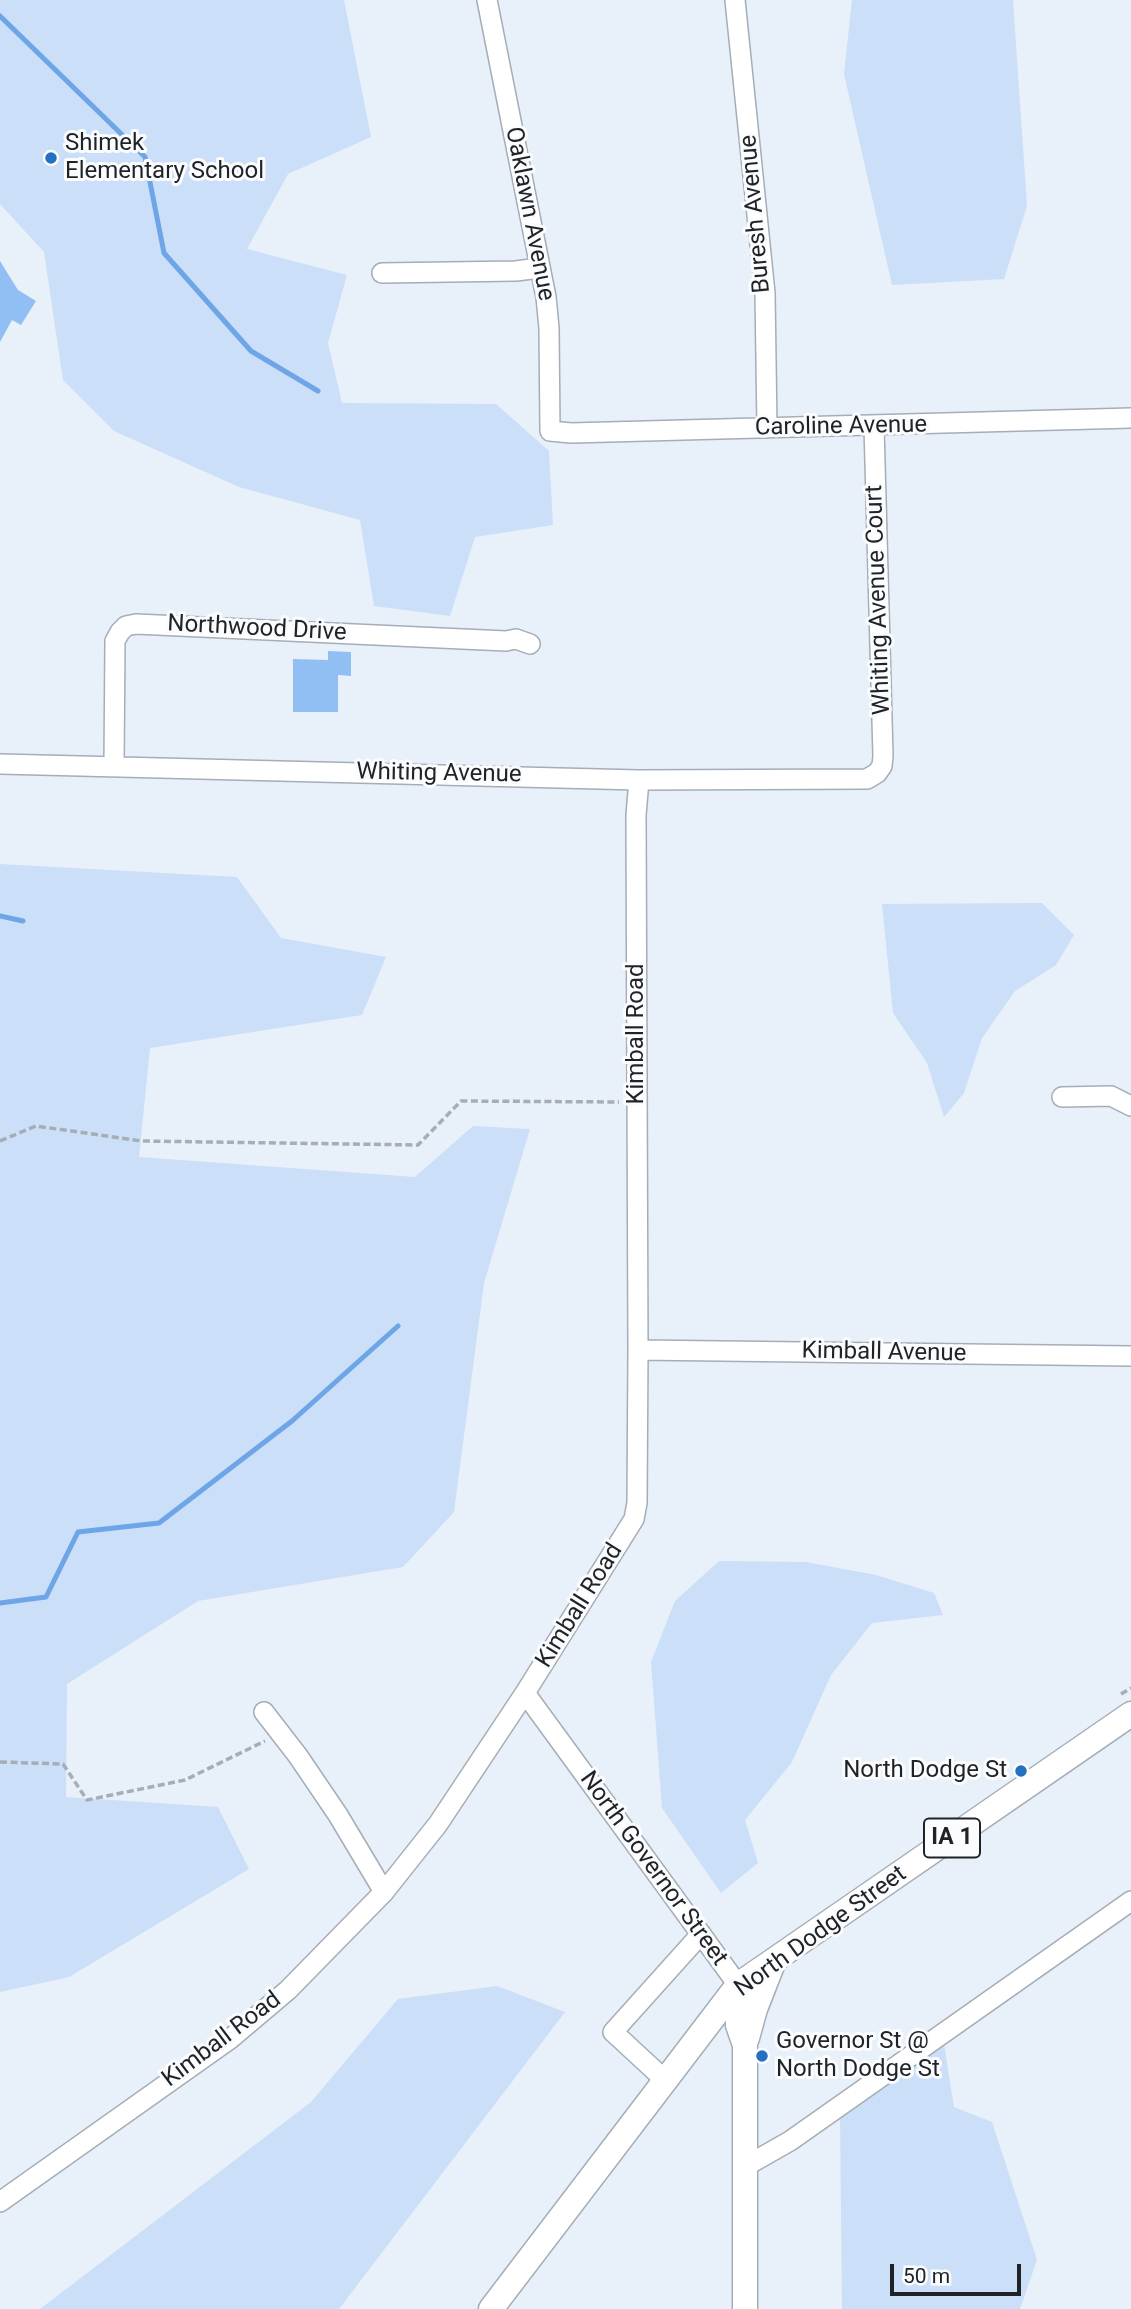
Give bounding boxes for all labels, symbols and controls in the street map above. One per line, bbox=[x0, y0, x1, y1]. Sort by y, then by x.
street label: Oaklawn Avenue bbox=[498, 125, 560, 303]
place label: Shimek Elementary School bbox=[65, 130, 264, 186]
street label: Buresh Avenue bbox=[735, 134, 777, 294]
marker: Shimek Elementary School bbox=[43, 150, 59, 166]
street label: Caroline Avenue bbox=[755, 411, 927, 443]
street label: Whiting Avenue Court bbox=[861, 484, 897, 716]
street label: Northwood Drive bbox=[167, 610, 347, 648]
street label: Whiting Avenue bbox=[356, 758, 522, 790]
street label: Kimball Road bbox=[623, 963, 651, 1105]
street label: Kimball Avenue bbox=[801, 1337, 967, 1369]
street label: Kimball Road bbox=[530, 1539, 630, 1673]
place label: North Dodge St bbox=[843, 1757, 1007, 1785]
marker: North Dodge St bbox=[1013, 1763, 1029, 1779]
street label: North Governor Street bbox=[573, 1766, 733, 1972]
road number: IA 1 bbox=[924, 1818, 980, 1857]
street label: North Dodge Street bbox=[730, 1860, 912, 2004]
street label: Kimball Road bbox=[157, 1986, 287, 2094]
place label: Governor St @ North Dodge St bbox=[776, 2028, 940, 2084]
marker: Governor St @ North Dodge St bbox=[754, 2048, 770, 2064]
scale bar bbox=[893, 2250, 1024, 2294]
text: 50 m bbox=[903, 2264, 950, 2288]

